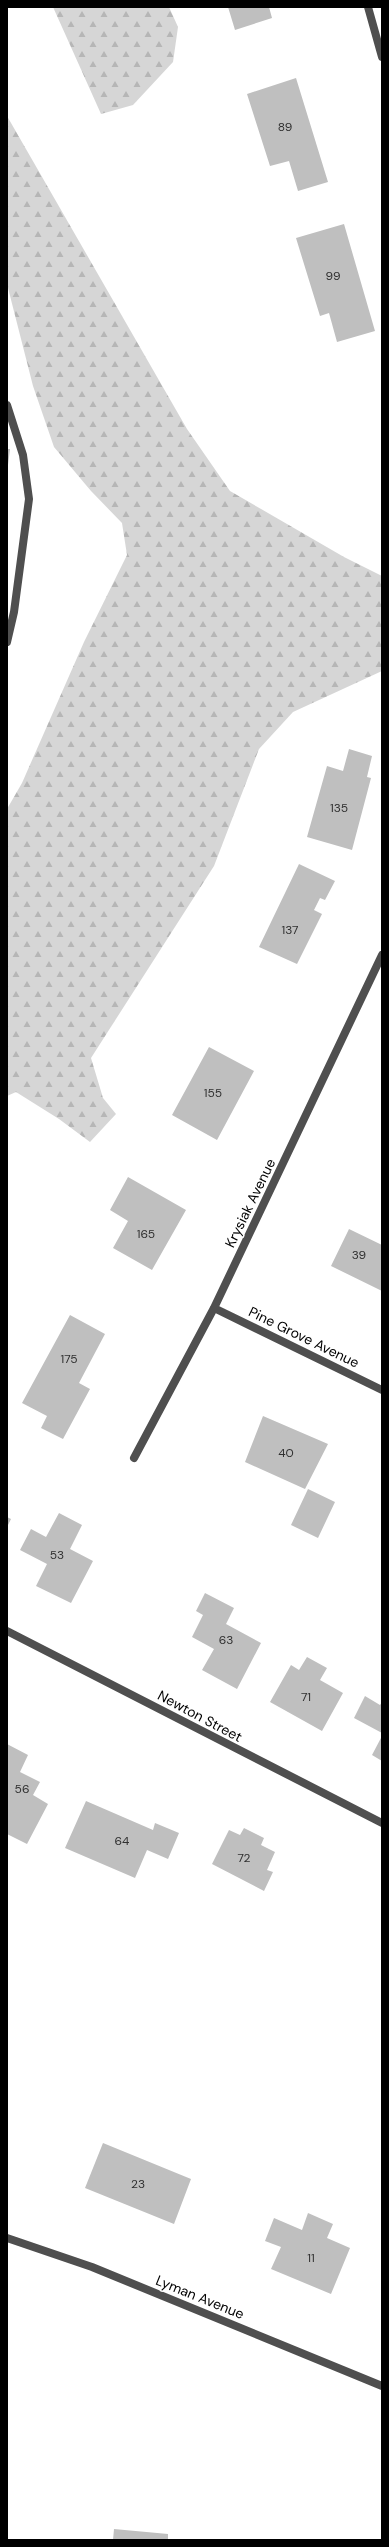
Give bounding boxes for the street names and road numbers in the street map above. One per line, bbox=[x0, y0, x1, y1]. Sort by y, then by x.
street label: Krysiak Avenue bbox=[221, 1155, 279, 1251]
street label: Pine Grove Avenue bbox=[246, 1302, 362, 1372]
street label: Newton Street bbox=[155, 1686, 245, 1746]
street label: Lyman Avenue bbox=[153, 2271, 247, 2323]

